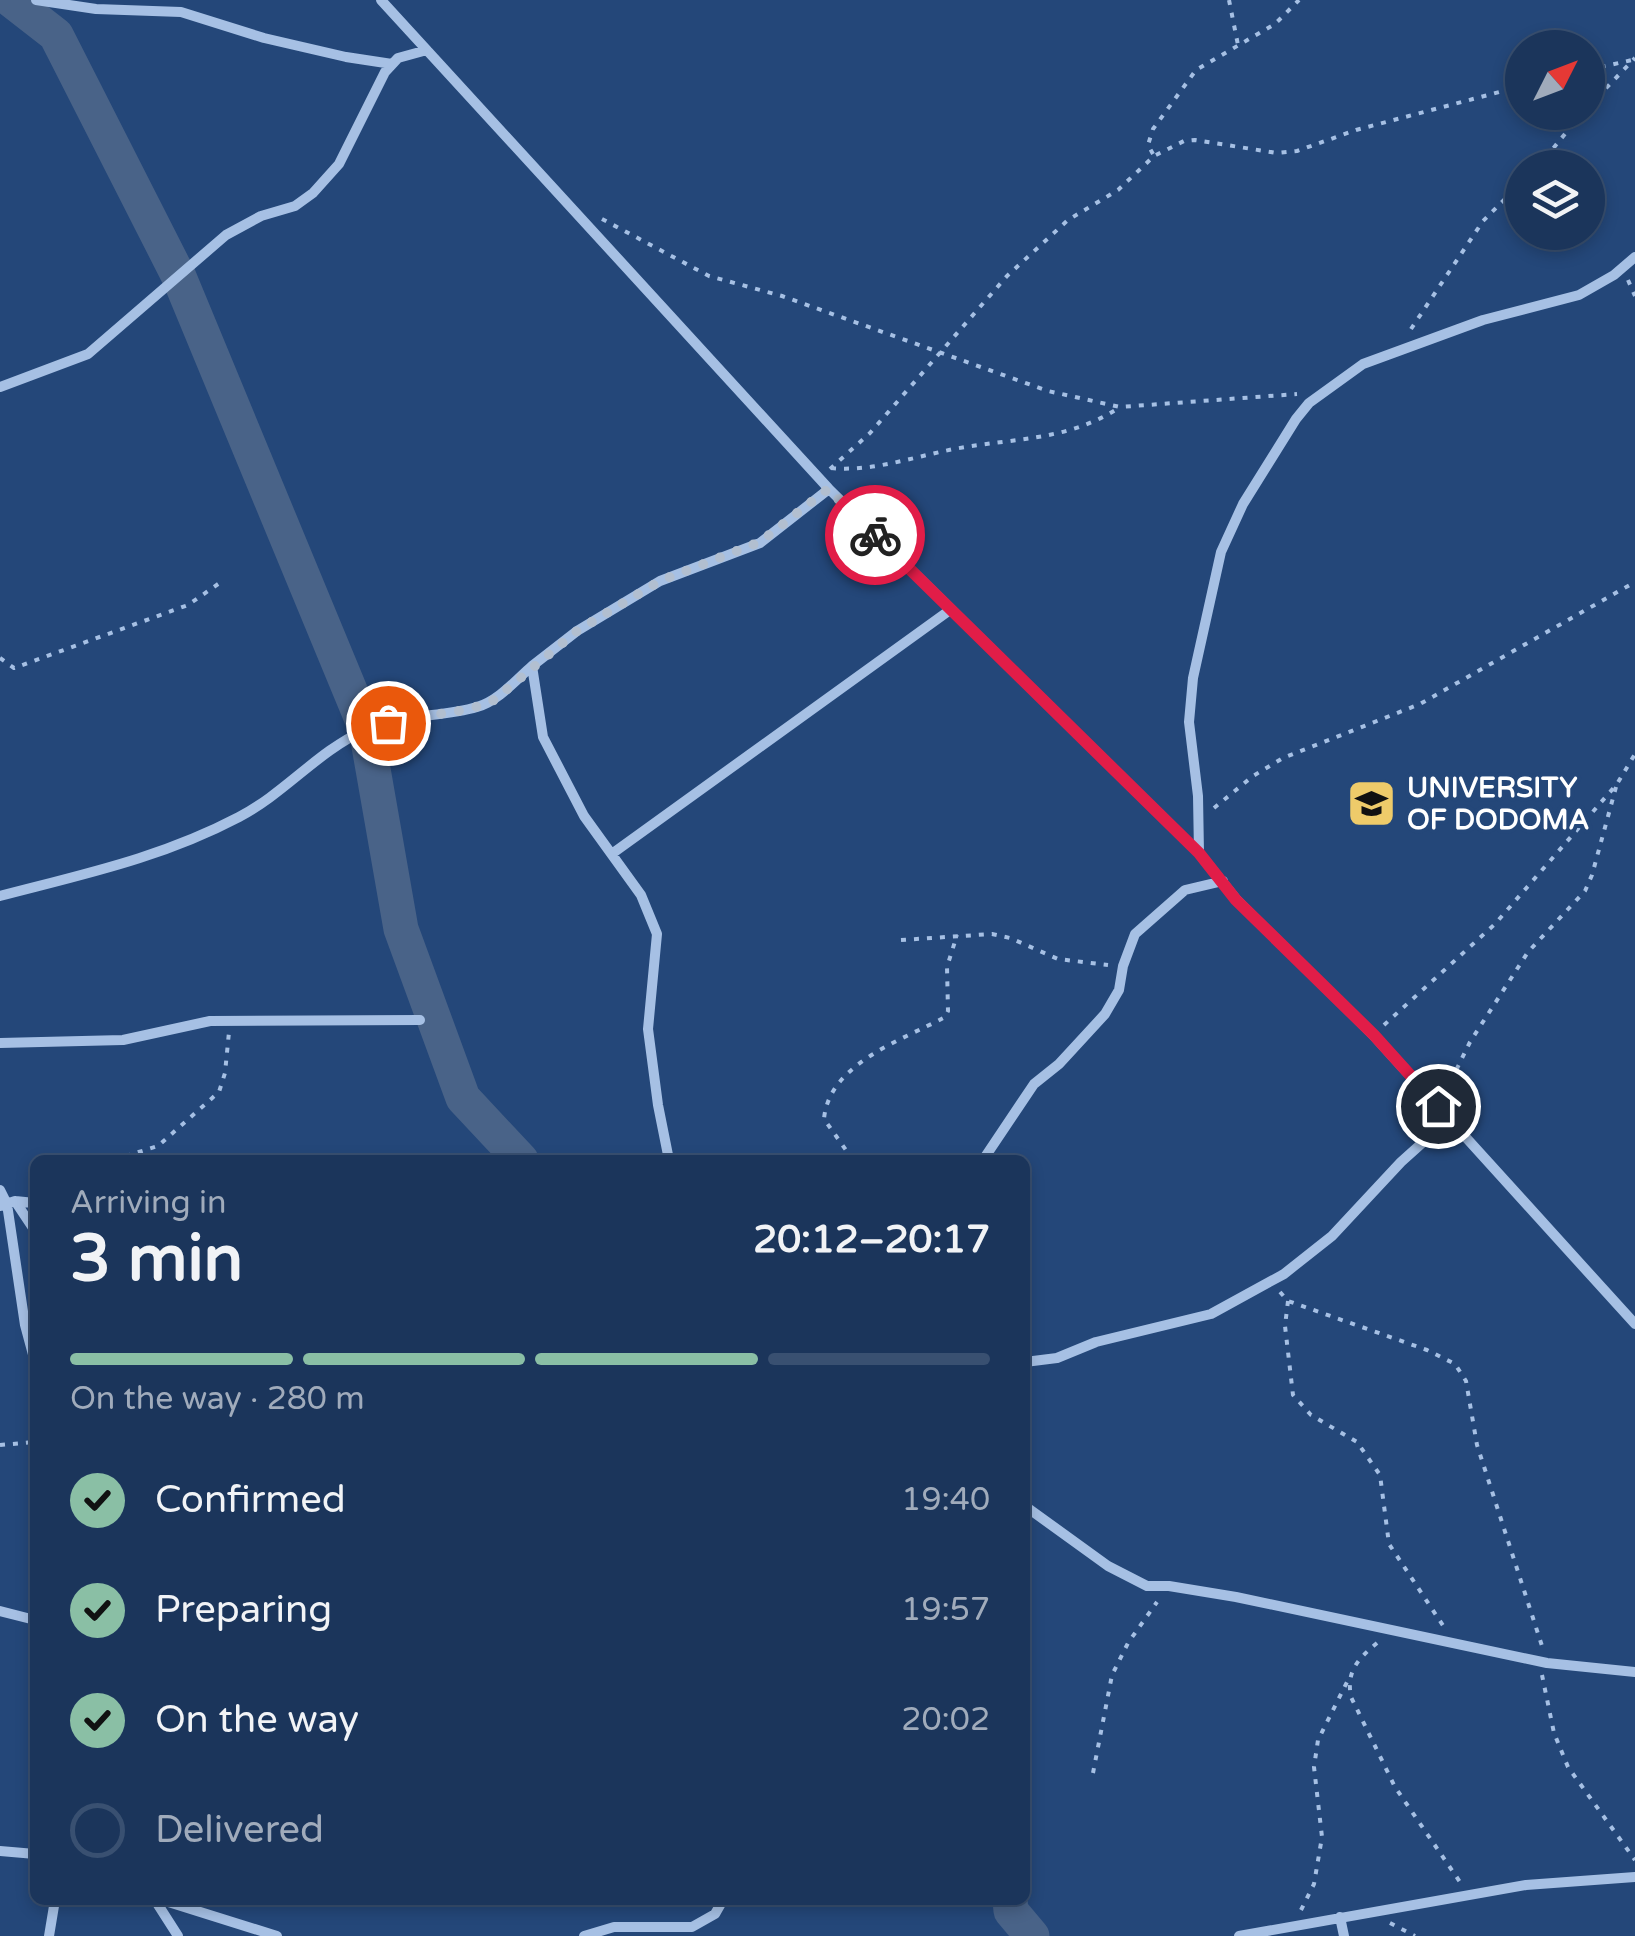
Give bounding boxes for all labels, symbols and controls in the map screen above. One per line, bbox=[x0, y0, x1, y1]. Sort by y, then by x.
north arrow bbox=[1505, 30, 1605, 130]
map controls bbox=[1505, 30, 1605, 250]
button: layers bbox=[1505, 150, 1605, 250]
courier bbox=[825, 485, 925, 585]
icon: bike bbox=[848, 508, 903, 563]
pin bbox=[346, 681, 431, 766]
icon: bag bbox=[361, 696, 416, 751]
place label: UNIVERSITY OF DODOMA bbox=[1407, 771, 1590, 837]
school or university icon: UNIVERSITY OF DODOMA bbox=[1346, 778, 1398, 830]
pin bbox=[1396, 1064, 1481, 1149]
icon: home bbox=[1411, 1079, 1466, 1134]
text: Arriving in bbox=[70, 1184, 227, 1222]
text: 20:12–20:17 bbox=[753, 1217, 990, 1263]
text: 3 min bbox=[70, 1220, 243, 1299]
text: On the way · 280 m bbox=[70, 1380, 365, 1418]
icon: check bbox=[70, 1473, 125, 1528]
text: Confirmed bbox=[155, 1477, 346, 1523]
text: 19:40 bbox=[901, 1481, 990, 1519]
icon: check bbox=[70, 1583, 125, 1638]
text: Preparing bbox=[155, 1587, 332, 1633]
text: 19:57 bbox=[901, 1591, 990, 1629]
icon: check bbox=[70, 1693, 125, 1748]
text: On the way bbox=[155, 1697, 359, 1743]
text: 20:02 bbox=[901, 1701, 990, 1739]
text: Delivered bbox=[155, 1807, 324, 1853]

